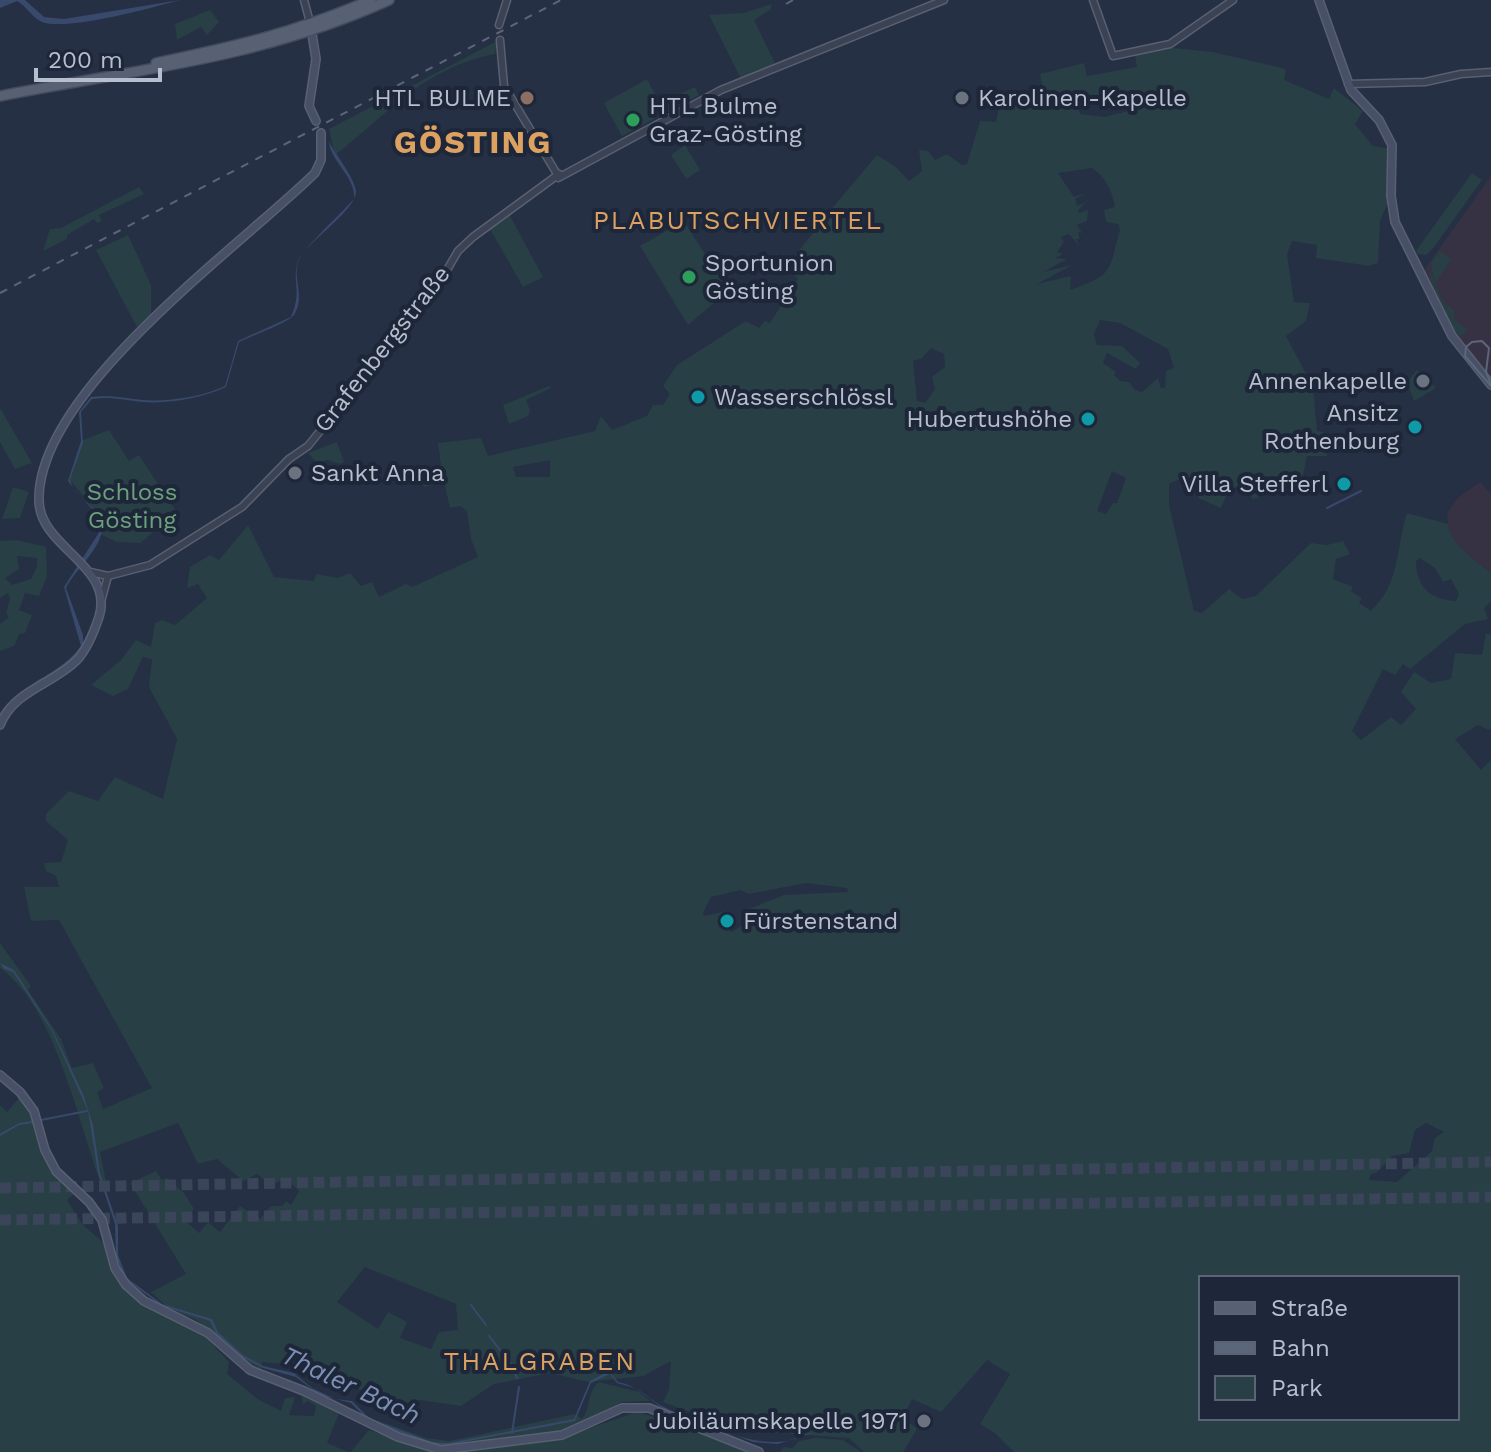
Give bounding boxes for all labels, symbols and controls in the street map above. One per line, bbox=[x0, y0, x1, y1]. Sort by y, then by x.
scale bar bbox=[36, 32, 160, 82]
text: 200 m bbox=[48, 46, 123, 74]
place label: HTL BULME bbox=[374, 84, 511, 112]
place label: Karolinen-Kapelle bbox=[978, 84, 1187, 112]
marker: HTL BULME bbox=[518, 89, 536, 107]
marker: Karolinen-Kapelle bbox=[953, 89, 971, 107]
place label: HTL Bulme Graz-Gösting bbox=[649, 92, 802, 148]
marker: HTL Bulme Graz-Gösting bbox=[624, 111, 642, 129]
district label: GÖSTING bbox=[394, 123, 552, 161]
district label: PLABUTSCHVIERTEL bbox=[593, 205, 883, 235]
place label: Sportunion Gösting bbox=[705, 249, 834, 305]
street label: Grafenbergstraße bbox=[308, 260, 456, 438]
marker: Sportunion Gösting bbox=[680, 268, 698, 286]
place label: Annenkapelle bbox=[1248, 367, 1407, 395]
marker: Annenkapelle bbox=[1414, 372, 1432, 390]
place label: Wasserschlössl bbox=[714, 383, 894, 411]
marker: Wasserschlössl bbox=[689, 388, 707, 406]
place label: Ansitz Rothenburg bbox=[1264, 399, 1399, 455]
place label: Hubertushöhe bbox=[906, 405, 1072, 433]
marker: Hubertushöhe bbox=[1079, 410, 1097, 428]
marker: Ansitz Rothenburg bbox=[1406, 418, 1424, 436]
place label: Sankt Anna bbox=[311, 459, 445, 487]
marker: Sankt Anna bbox=[286, 464, 304, 482]
place label: Villa Stefferl bbox=[1181, 470, 1329, 498]
marker: Villa Stefferl bbox=[1335, 475, 1353, 493]
park label: Schloss Gösting bbox=[87, 478, 177, 534]
place label: Fürstenstand bbox=[743, 907, 898, 935]
marker: Fürstenstand bbox=[718, 912, 736, 930]
legend bbox=[1199, 1276, 1459, 1420]
text: Straße bbox=[1271, 1294, 1348, 1322]
text: Bahn bbox=[1271, 1334, 1330, 1362]
water label: Thaler Bach bbox=[277, 1340, 425, 1430]
district label: THALGRABEN bbox=[444, 1346, 636, 1376]
text: Park bbox=[1271, 1374, 1323, 1402]
place label: Jubiläumskapelle 1971 bbox=[649, 1407, 908, 1435]
marker: Jubiläumskapelle 1971 bbox=[915, 1412, 933, 1430]

